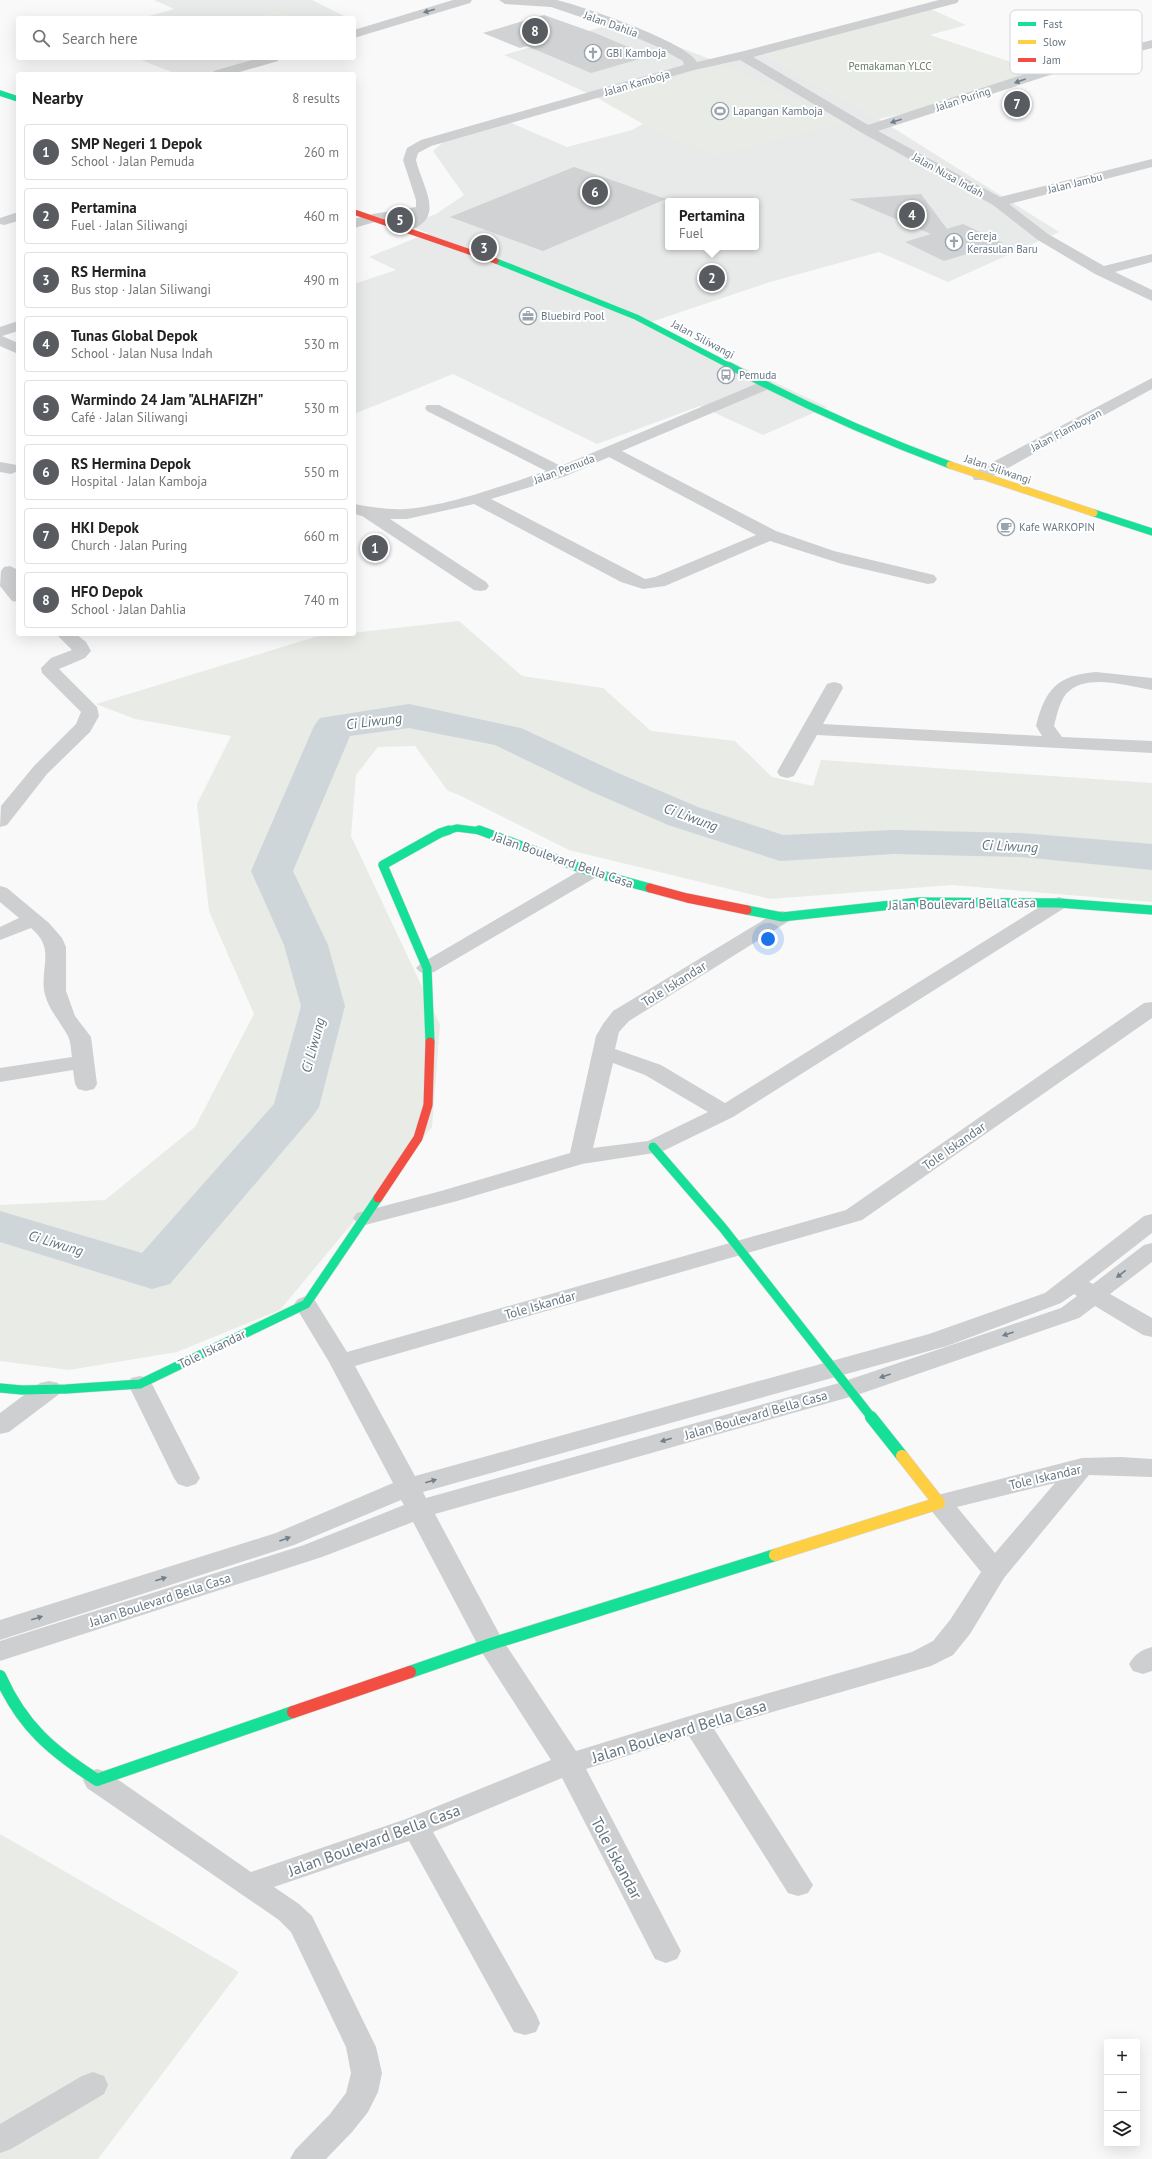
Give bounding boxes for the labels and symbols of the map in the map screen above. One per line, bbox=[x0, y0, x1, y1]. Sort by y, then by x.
street label: Jalan Dahlia bbox=[581, 7, 640, 40]
one-way arrow bbox=[422, 8, 434, 14]
legend bbox=[1010, 10, 1142, 74]
pin: 8 bbox=[522, 16, 548, 46]
text: Fast bbox=[1043, 17, 1063, 31]
text: Slow bbox=[1043, 35, 1066, 49]
church icon: GBI Kamboja bbox=[583, 43, 603, 63]
place label: GBI Kamboja bbox=[606, 46, 666, 60]
text: Jam bbox=[1042, 53, 1061, 67]
park label: Pemakaman YLCC bbox=[849, 59, 931, 73]
street label: Jalan Kamboja bbox=[602, 67, 671, 99]
one-way arrow bbox=[1014, 78, 1026, 84]
street label: Jalan Puring bbox=[933, 84, 992, 115]
pin: 7 bbox=[1004, 89, 1030, 119]
sports icon: Lapangan Kamboja bbox=[710, 101, 730, 121]
place label: Lapangan Kamboja bbox=[733, 104, 823, 118]
one-way arrow bbox=[890, 118, 902, 124]
street label: Jalan Nusa Indah bbox=[909, 149, 986, 200]
street label: Jalan Jambu bbox=[1045, 169, 1104, 197]
pin: 6 bbox=[582, 177, 608, 207]
pin: 4 bbox=[899, 200, 925, 230]
pin: 5 bbox=[387, 205, 413, 235]
place label: Gereja Kerasulan Baru bbox=[967, 229, 1038, 256]
church icon: Gereja Kerasulan Baru bbox=[944, 232, 964, 252]
pin: 3 bbox=[471, 233, 497, 263]
pin: 2 bbox=[699, 263, 725, 293]
office icon: Bluebird Pool bbox=[518, 306, 538, 326]
place label: Bluebird Pool bbox=[541, 309, 605, 323]
street label: Jalan Siliwangi bbox=[668, 316, 737, 362]
bus stop icon: Pemuda bbox=[716, 365, 736, 385]
place label: Pemuda bbox=[739, 368, 777, 382]
street label: Jalan Flamboyan bbox=[1027, 406, 1104, 455]
street label: Jalan Pemuda bbox=[531, 451, 596, 487]
street label: Jalan Siliwangi bbox=[962, 451, 1033, 487]
cafe icon: Kafe WARKOPIN bbox=[996, 517, 1016, 537]
place label: Kafe WARKOPIN bbox=[1019, 520, 1095, 534]
pin: 1 bbox=[362, 533, 388, 563]
water label: Ci Liwung bbox=[345, 709, 403, 733]
water label: Ci Liwung bbox=[661, 799, 721, 835]
street label: Jalan Boulevard Bella Casa bbox=[489, 828, 636, 892]
water label: Ci Liwung bbox=[981, 836, 1039, 856]
street label: Jalan Boulevard Bella Casa bbox=[887, 894, 1036, 914]
your location bbox=[758, 929, 778, 949]
street label: Tole Iskandar bbox=[638, 957, 710, 1011]
water label: Ci Liwung bbox=[297, 1015, 329, 1075]
street label: Tole Iskandar bbox=[919, 1118, 989, 1174]
water label: Ci Liwung bbox=[26, 1226, 86, 1260]
one-way arrow bbox=[1116, 1270, 1127, 1278]
street label: Tole Iskandar bbox=[502, 1287, 578, 1323]
street label: Tole Iskandar bbox=[175, 1325, 249, 1373]
one-way arrow bbox=[1002, 1331, 1014, 1337]
one-way arrow bbox=[879, 1373, 891, 1379]
street label: Jalan Boulevard Bella Casa bbox=[682, 1386, 829, 1444]
one-way arrow bbox=[660, 1437, 672, 1443]
street label: Tole Iskandar bbox=[1007, 1460, 1083, 1494]
one-way arrow bbox=[426, 1478, 438, 1484]
one-way arrow bbox=[279, 1535, 291, 1541]
street label: Jalan Boulevard Bella Casa bbox=[86, 1569, 233, 1631]
one-way arrow bbox=[155, 1575, 167, 1581]
one-way arrow bbox=[31, 1615, 43, 1621]
street label: Jalan Boulevard Bella Casa bbox=[588, 1695, 769, 1767]
street label: Jalan Boulevard Bella Casa bbox=[284, 1800, 463, 1881]
street label: Tole Iskandar bbox=[587, 1813, 647, 1903]

